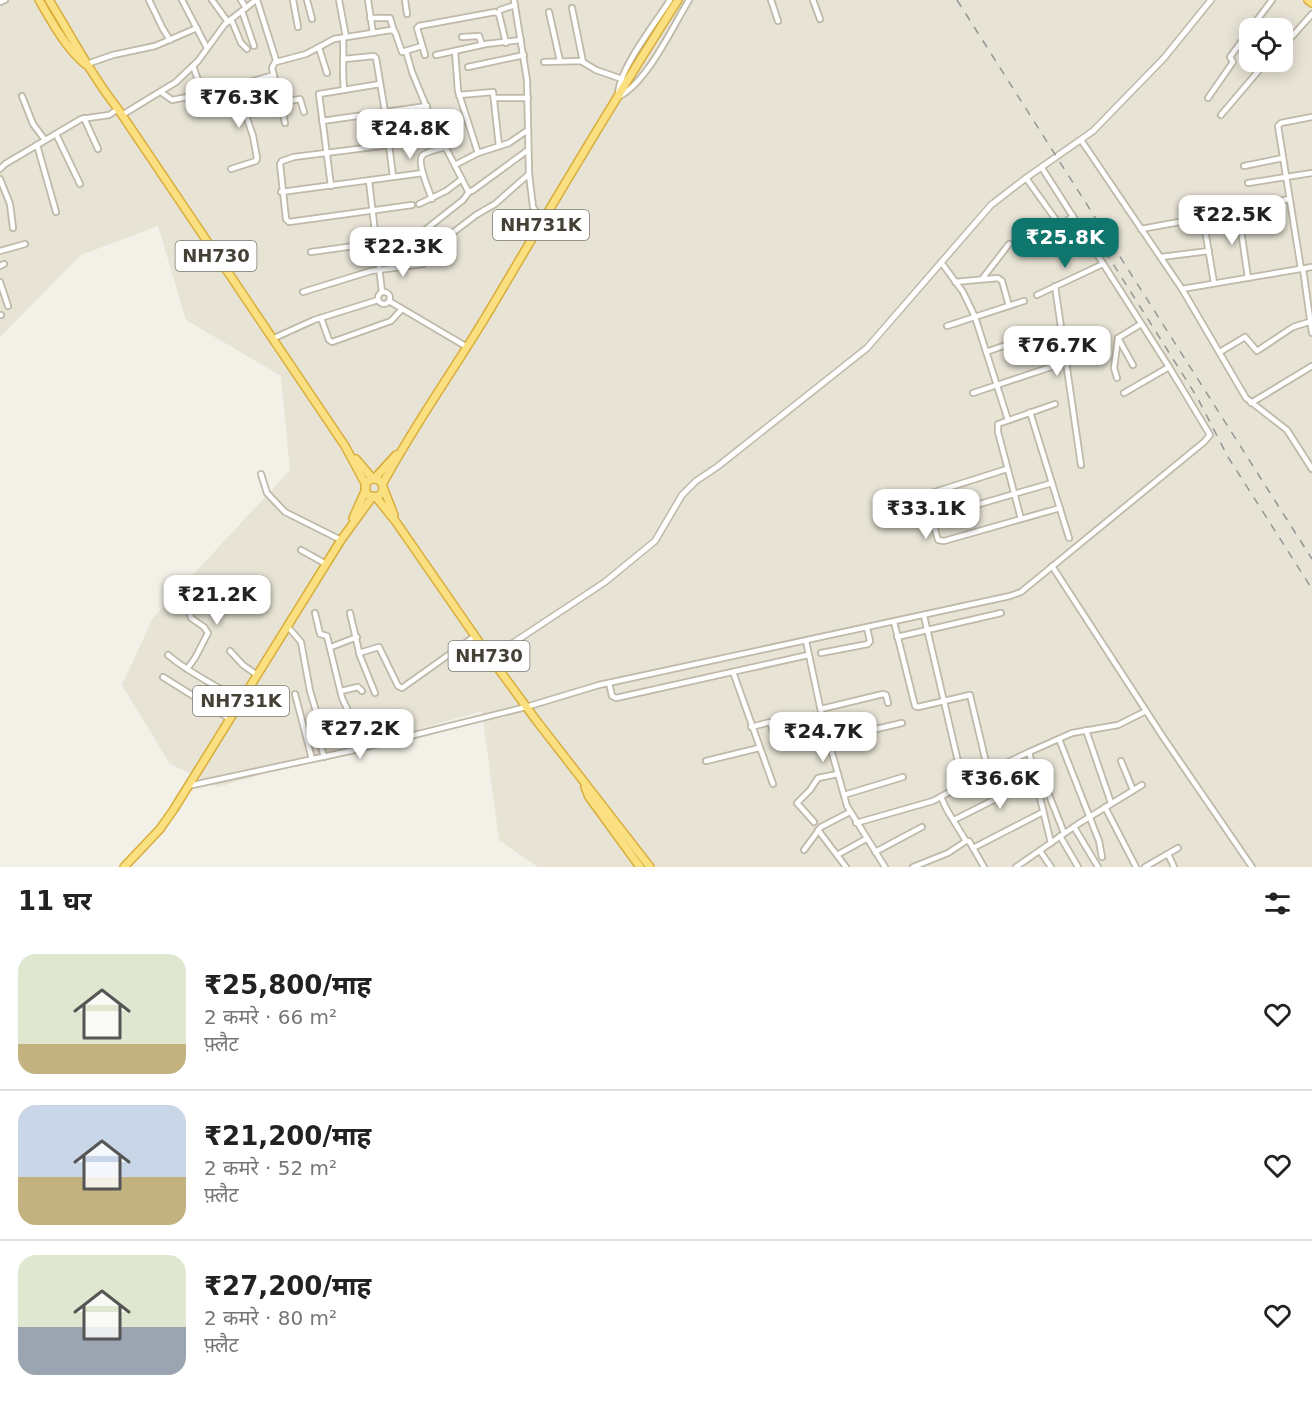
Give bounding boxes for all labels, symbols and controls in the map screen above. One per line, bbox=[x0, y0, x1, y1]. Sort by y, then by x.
map controls bbox=[1239, 18, 1293, 72]
button: locate bbox=[1239, 18, 1293, 72]
pin: ₹76.3K bbox=[190, 78, 288, 129]
text: ₹76.3K bbox=[200, 85, 278, 109]
pin: ₹24.8K bbox=[361, 109, 459, 160]
text: ₹24.8K bbox=[371, 116, 449, 140]
pin: ₹22.5K bbox=[1183, 195, 1281, 246]
text: ₹22.5K bbox=[1193, 202, 1271, 226]
road number: NH731K bbox=[493, 210, 589, 240]
pin: ₹25.8K bbox=[1016, 218, 1114, 269]
text: ₹25.8K bbox=[1026, 225, 1104, 249]
pin: ₹22.3K bbox=[354, 227, 452, 278]
text: ₹22.3K bbox=[364, 234, 442, 258]
road number: NH730 bbox=[176, 241, 256, 271]
pin: ₹76.7K bbox=[1008, 326, 1106, 377]
text: ₹76.7K bbox=[1018, 333, 1096, 357]
pin: ₹33.1K bbox=[877, 489, 975, 540]
text: ₹33.1K bbox=[887, 496, 965, 520]
pin: ₹21.2K bbox=[168, 575, 266, 626]
text: ₹21.2K bbox=[178, 582, 256, 606]
road number: NH730 bbox=[448, 641, 530, 671]
road number: NH731K bbox=[193, 686, 289, 716]
pin: ₹27.2K bbox=[311, 709, 409, 760]
pin: ₹24.7K bbox=[774, 712, 872, 763]
text: ₹27.2K bbox=[321, 716, 399, 740]
text: ₹24.7K bbox=[784, 719, 862, 743]
pin: ₹36.6K bbox=[951, 759, 1049, 810]
text: ₹36.6K bbox=[961, 766, 1039, 790]
text: 11 घर bbox=[18, 886, 92, 916]
icon: filters bbox=[1261, 887, 1294, 920]
text: ₹25,800/माह bbox=[204, 970, 371, 1000]
icon: home bbox=[66, 978, 138, 1050]
icon: heart bbox=[1261, 998, 1294, 1031]
text: 2 कमरे · 66 m² bbox=[204, 1005, 337, 1029]
text: फ़्लैट bbox=[204, 1032, 239, 1056]
text: ₹21,200/माह bbox=[204, 1121, 371, 1151]
icon: home bbox=[66, 1129, 138, 1201]
icon: heart bbox=[1261, 1149, 1294, 1182]
text: 2 कमरे · 52 m² bbox=[204, 1156, 337, 1180]
text: फ़्लैट bbox=[204, 1183, 239, 1207]
text: ₹27,200/माह bbox=[204, 1271, 371, 1301]
icon: home bbox=[66, 1279, 138, 1351]
icon: heart bbox=[1261, 1299, 1294, 1332]
text: 2 कमरे · 80 m² bbox=[204, 1306, 337, 1330]
text: फ़्लैट bbox=[204, 1333, 239, 1357]

